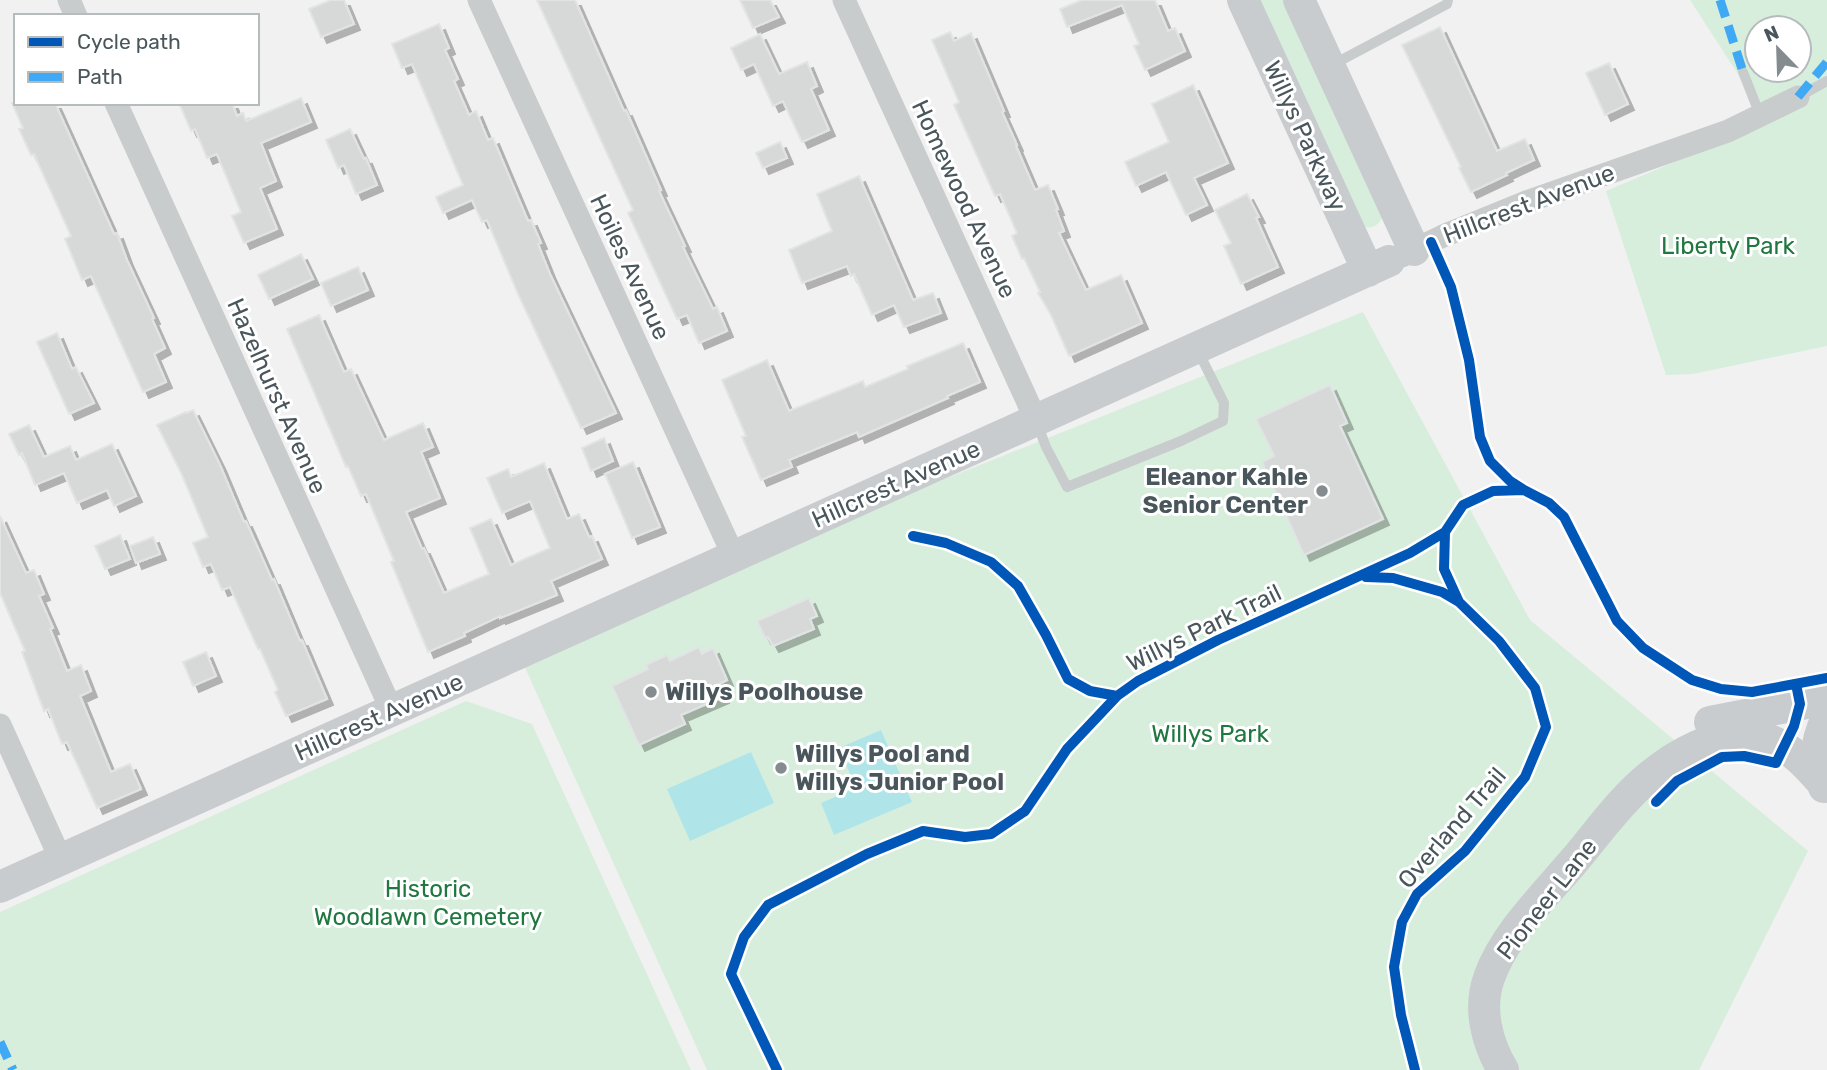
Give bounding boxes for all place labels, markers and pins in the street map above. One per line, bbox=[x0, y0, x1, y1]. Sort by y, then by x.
place label: Eleanor Kahle Senior Center bbox=[1143, 463, 1308, 519]
marker: Eleanor Kahle Senior Center bbox=[1314, 483, 1330, 499]
place label: Willys Poolhouse bbox=[665, 678, 863, 706]
marker: Willys Poolhouse bbox=[643, 684, 659, 700]
place label: Willys Pool and Willys Junior Pool bbox=[795, 740, 1004, 796]
marker: Willys Pool and Willys Junior Pool bbox=[773, 760, 789, 776]

